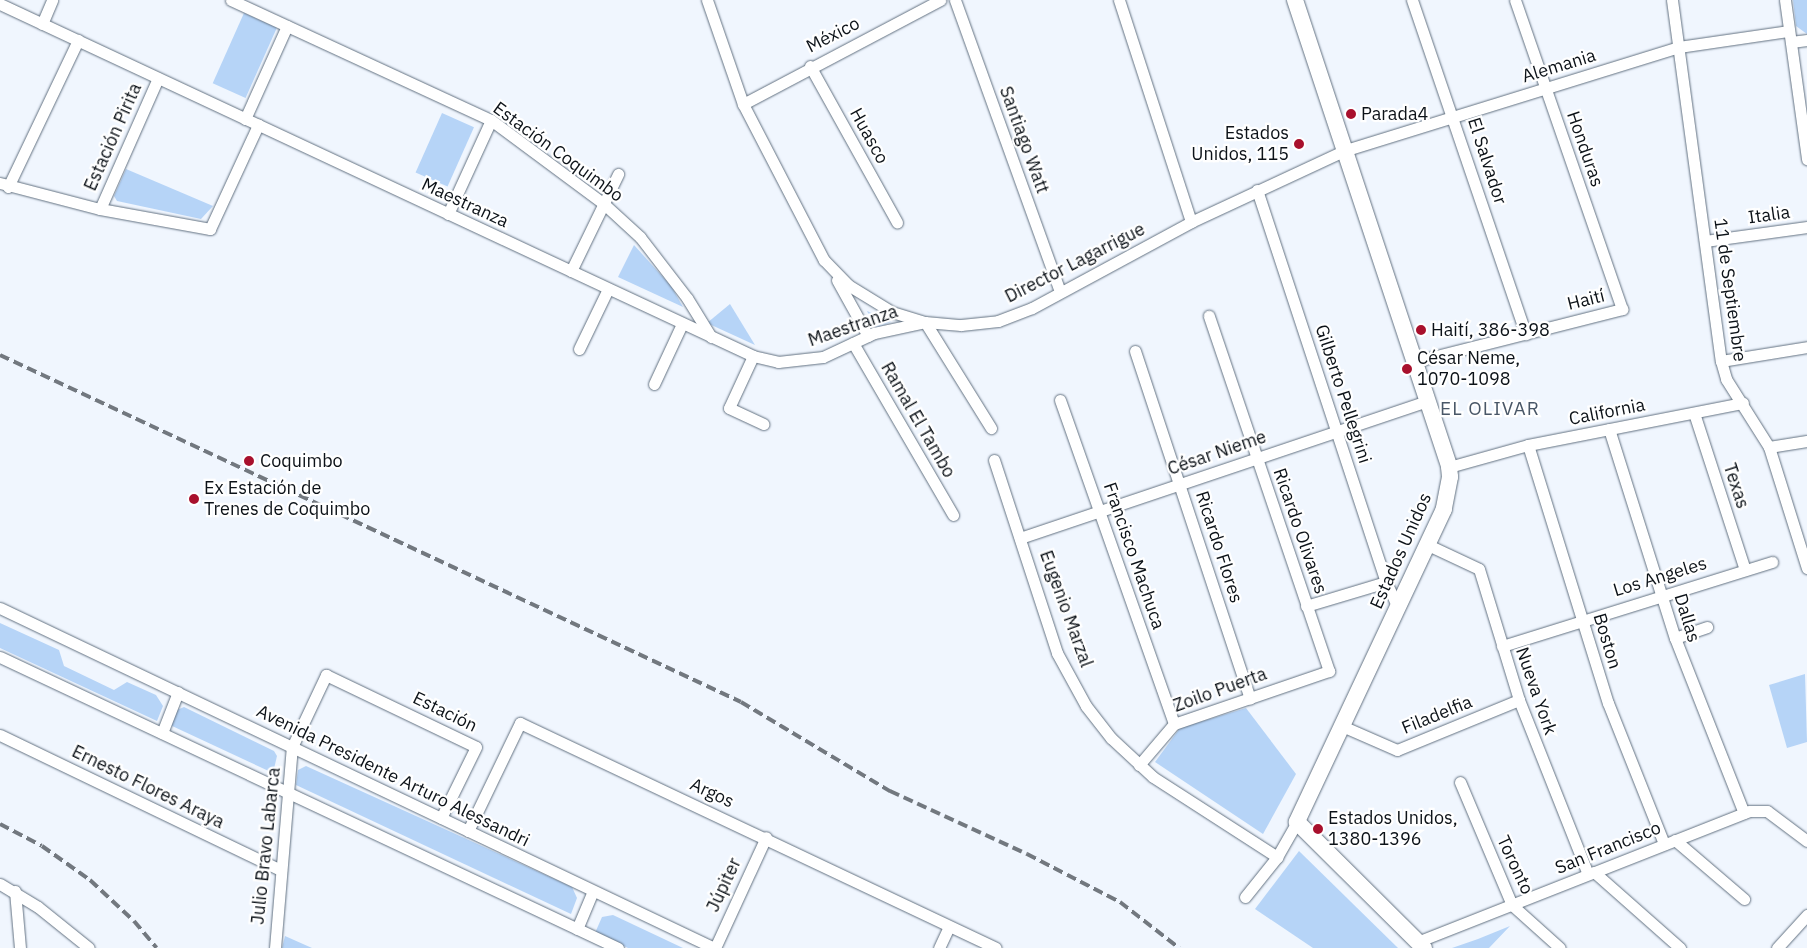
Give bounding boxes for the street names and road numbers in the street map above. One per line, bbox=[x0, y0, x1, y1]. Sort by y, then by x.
street label: México bbox=[803, 12, 863, 58]
street label: Alemania bbox=[1520, 45, 1598, 87]
street label: Estación Pirita bbox=[80, 80, 146, 194]
street label: Santiago Watt bbox=[995, 83, 1053, 197]
street label: Estación Coquimbo bbox=[489, 97, 627, 207]
street label: Huasco bbox=[845, 104, 893, 168]
street label: Honduras bbox=[1562, 108, 1608, 190]
street label: El Salvador bbox=[1463, 115, 1511, 207]
street label: Maestranza bbox=[418, 173, 512, 233]
street label: Italia bbox=[1747, 201, 1791, 229]
street label: 11 de Septiembre bbox=[1709, 217, 1751, 363]
street label: Director Lagarrigue bbox=[1001, 218, 1149, 308]
street label: Haití bbox=[1565, 285, 1607, 315]
street label: Maestranza bbox=[805, 301, 901, 351]
street label: Gilberto Pellegrini bbox=[1310, 322, 1376, 466]
street label: Ramal El Tambo bbox=[876, 358, 960, 482]
street label: California bbox=[1567, 394, 1647, 430]
street label: César Nieme bbox=[1165, 426, 1269, 480]
street label: Texas bbox=[1719, 461, 1753, 511]
street label: Ricardo Olivares bbox=[1268, 465, 1332, 597]
street label: Francisco Machuca bbox=[1099, 480, 1169, 632]
street label: Ricardo Flores bbox=[1191, 488, 1247, 606]
street label: Estados Unidos bbox=[1366, 490, 1436, 612]
street label: Eugenio Marzal bbox=[1035, 548, 1097, 670]
street label: Los Angeles bbox=[1611, 553, 1709, 601]
street label: Dallas bbox=[1669, 591, 1705, 645]
street label: Boston bbox=[1588, 611, 1626, 671]
street label: Nueva York bbox=[1511, 644, 1561, 738]
street label: Zoilo Puerta bbox=[1170, 663, 1270, 717]
street label: Estación bbox=[409, 687, 481, 737]
street label: Filadelfia bbox=[1399, 691, 1475, 739]
street label: Avenida Presidente Arturo Alessandri bbox=[253, 700, 533, 852]
street label: Ernesto Flores Araya bbox=[68, 741, 228, 833]
street label: Julio Bravo Labarca bbox=[247, 766, 285, 926]
street label: Argos bbox=[687, 773, 737, 813]
street label: San Francisco bbox=[1552, 817, 1664, 879]
street label: Toronto bbox=[1492, 832, 1538, 898]
street label: Júpiter bbox=[702, 855, 746, 915]

